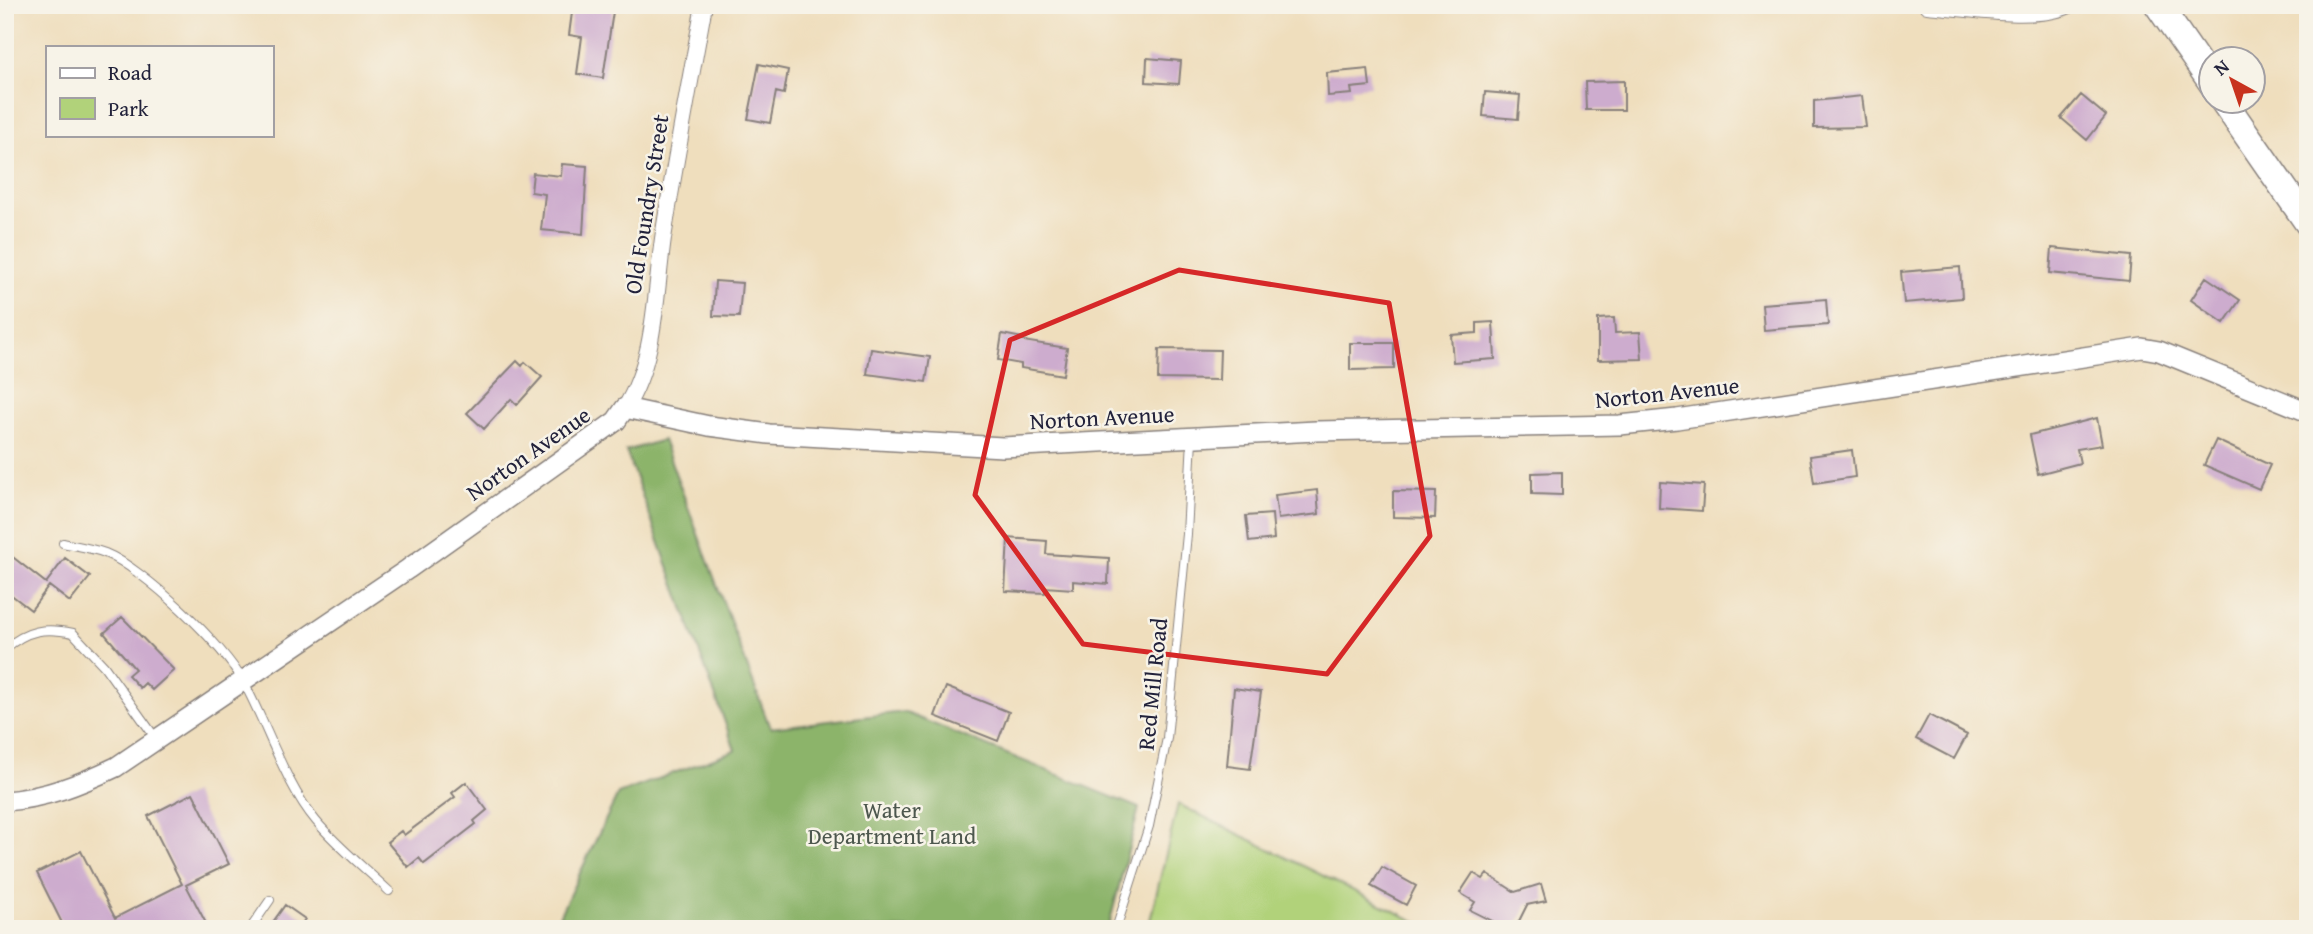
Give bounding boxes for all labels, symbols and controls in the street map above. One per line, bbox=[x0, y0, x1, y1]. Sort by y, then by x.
legend bbox=[46, 46, 273, 136]
north arrow bbox=[2198, 46, 2268, 116]
text: N bbox=[2207, 52, 2235, 82]
text: Road bbox=[108, 57, 153, 88]
text: Park bbox=[108, 93, 149, 124]
street label: Old Foundry Street bbox=[615, 112, 677, 296]
street label: Norton Avenue bbox=[1593, 368, 1741, 416]
street label: Norton Avenue bbox=[1029, 397, 1175, 437]
street label: Norton Avenue bbox=[459, 398, 597, 508]
street label: Red Mill Road bbox=[1129, 616, 1175, 752]
park label: Water Department Land bbox=[808, 793, 977, 852]

